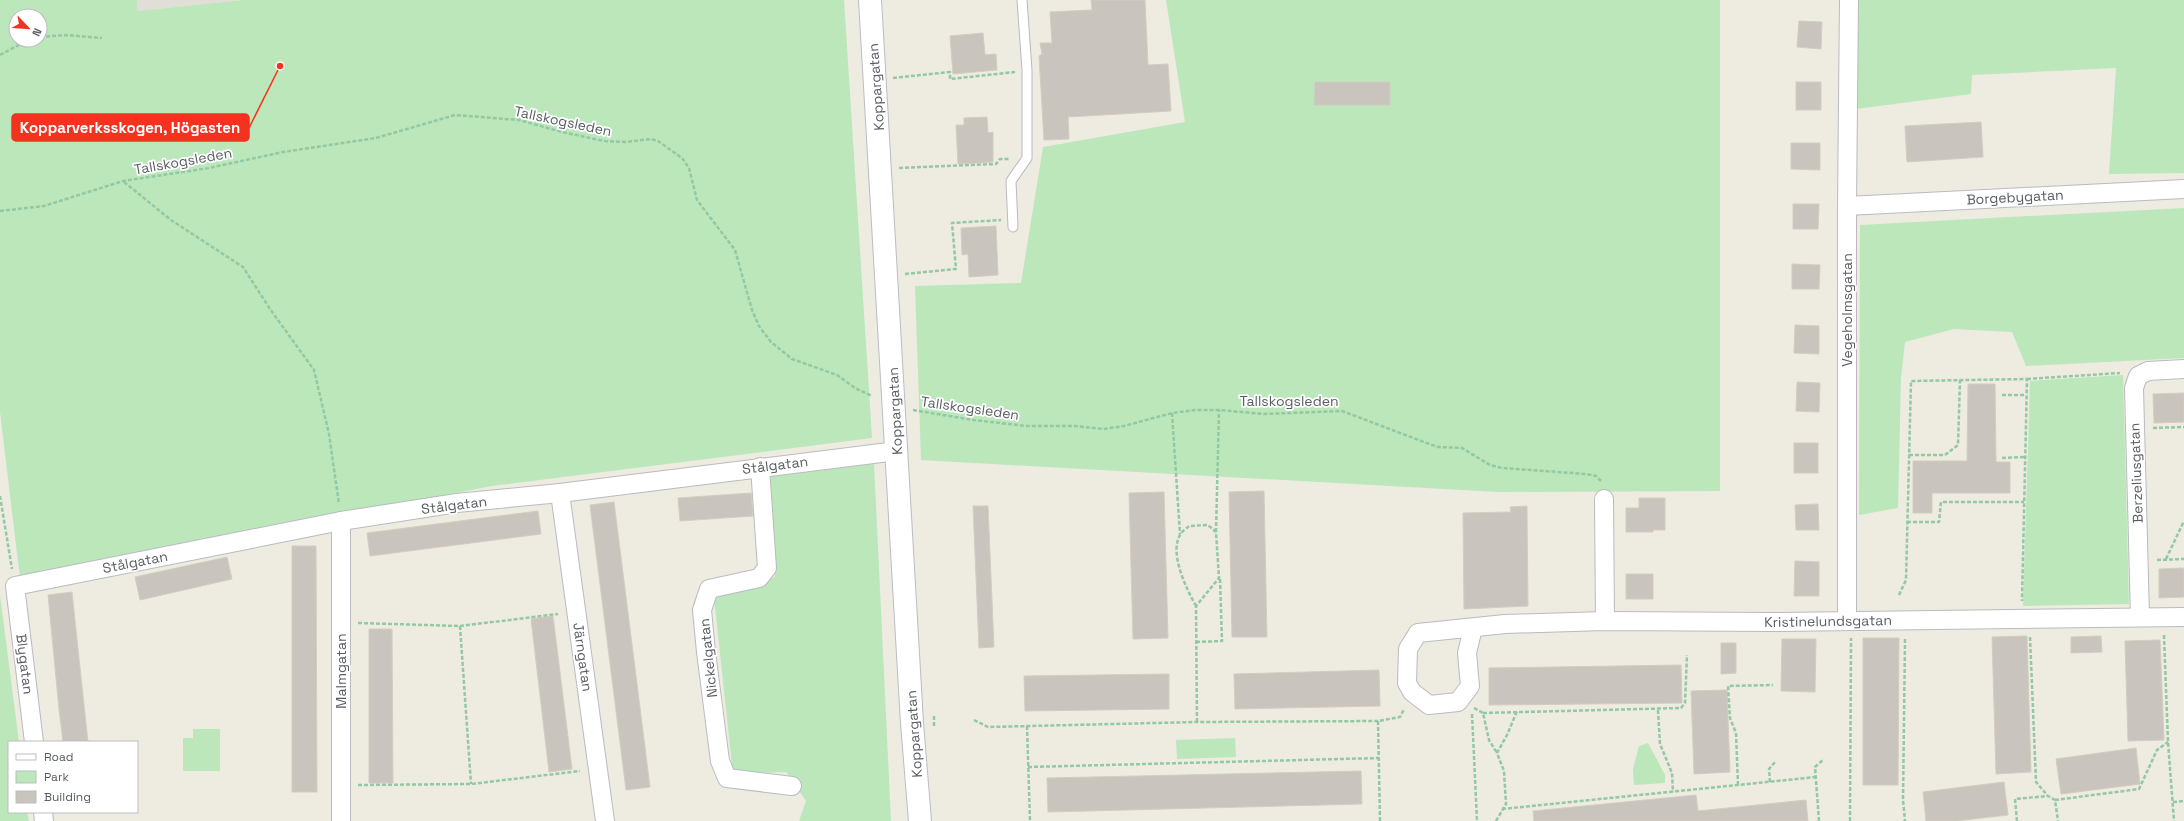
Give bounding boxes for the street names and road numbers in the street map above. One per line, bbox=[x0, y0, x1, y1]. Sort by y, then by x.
street label: Koppargatan bbox=[864, 43, 888, 131]
street label: Tallskogsleden bbox=[513, 102, 613, 140]
street label: Tallskogsleden bbox=[133, 144, 233, 178]
street label: Borgebygatan bbox=[1966, 185, 2064, 209]
street label: Vegeholmsgatan bbox=[1838, 253, 1856, 367]
street label: Koppargatan bbox=[884, 367, 906, 455]
street label: Tallskogsleden bbox=[920, 392, 1020, 424]
street label: Tallskogsleden bbox=[1239, 392, 1339, 410]
street label: Berzeliusgatan bbox=[2125, 422, 2147, 524]
street label: Stålgatan bbox=[741, 452, 809, 478]
street label: Stålgatan bbox=[420, 492, 488, 518]
street label: Stålgatan bbox=[101, 547, 169, 577]
street label: Kristinelundsgatan bbox=[1764, 611, 1892, 631]
street label: Nickelgatan bbox=[695, 617, 721, 699]
street label: Järngatan bbox=[569, 621, 597, 693]
street label: Blygatan bbox=[12, 633, 38, 695]
street label: Malmgatan bbox=[332, 633, 350, 709]
street label: Koppargatan bbox=[902, 690, 926, 778]

